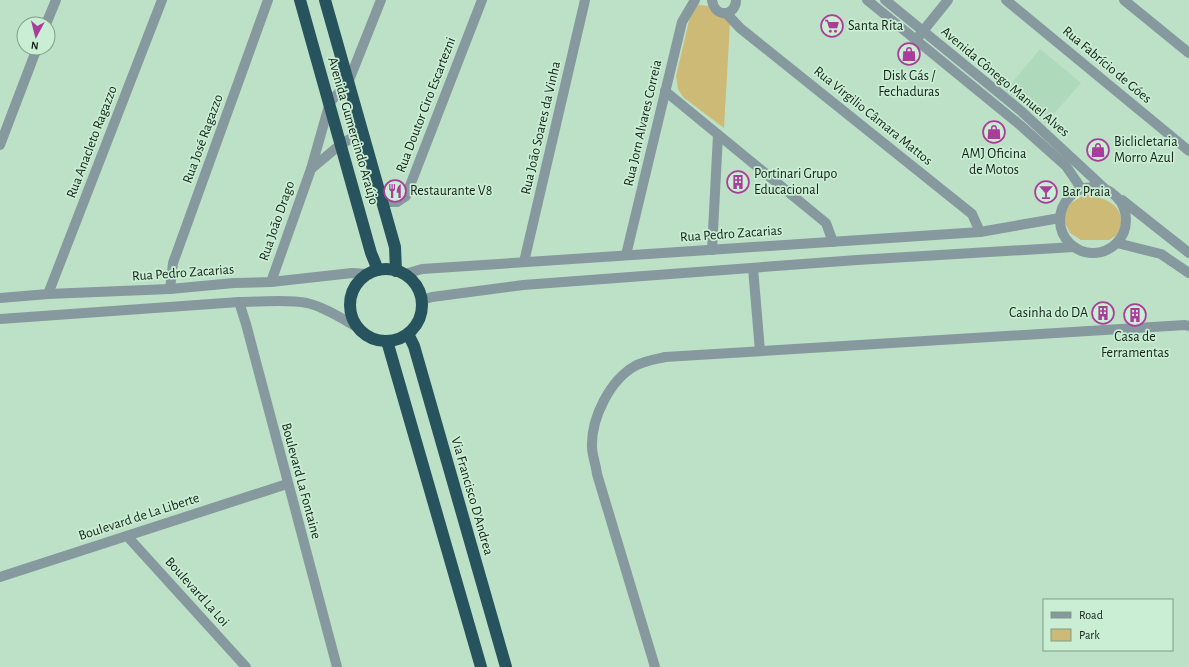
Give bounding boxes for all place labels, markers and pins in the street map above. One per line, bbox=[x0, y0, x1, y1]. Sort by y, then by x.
supermarket icon: Santa Rita bbox=[819, 13, 845, 39]
place label: Santa Rita bbox=[848, 19, 904, 33]
shop icon: Disk Gás / Fechaduras bbox=[896, 41, 922, 67]
place label: Disk Gás / Fechaduras bbox=[878, 69, 940, 99]
shop icon: AMJ Oficina de Motos bbox=[981, 119, 1007, 145]
place label: Biclicletaria Morro Azul bbox=[1114, 135, 1178, 165]
shop icon: Biclicletaria Morro Azul bbox=[1085, 137, 1111, 163]
place label: AMJ Oficina de Motos bbox=[962, 147, 1027, 177]
place label: Portinari Grupo Educacional bbox=[754, 167, 837, 197]
building icon: Portinari Grupo Educacional bbox=[725, 169, 751, 195]
restaurant icon: Restaurante V8 bbox=[382, 178, 408, 204]
bar icon: Bar Praia bbox=[1033, 179, 1059, 205]
place label: Restaurante V8 bbox=[410, 184, 492, 198]
place label: Bar Praia bbox=[1062, 185, 1111, 199]
building icon: Casinha do DA bbox=[1090, 300, 1116, 326]
building icon: Casa de Ferramentas bbox=[1122, 302, 1148, 328]
place label: Casinha do DA bbox=[1009, 306, 1088, 320]
place label: Casa de Ferramentas bbox=[1101, 330, 1169, 360]

